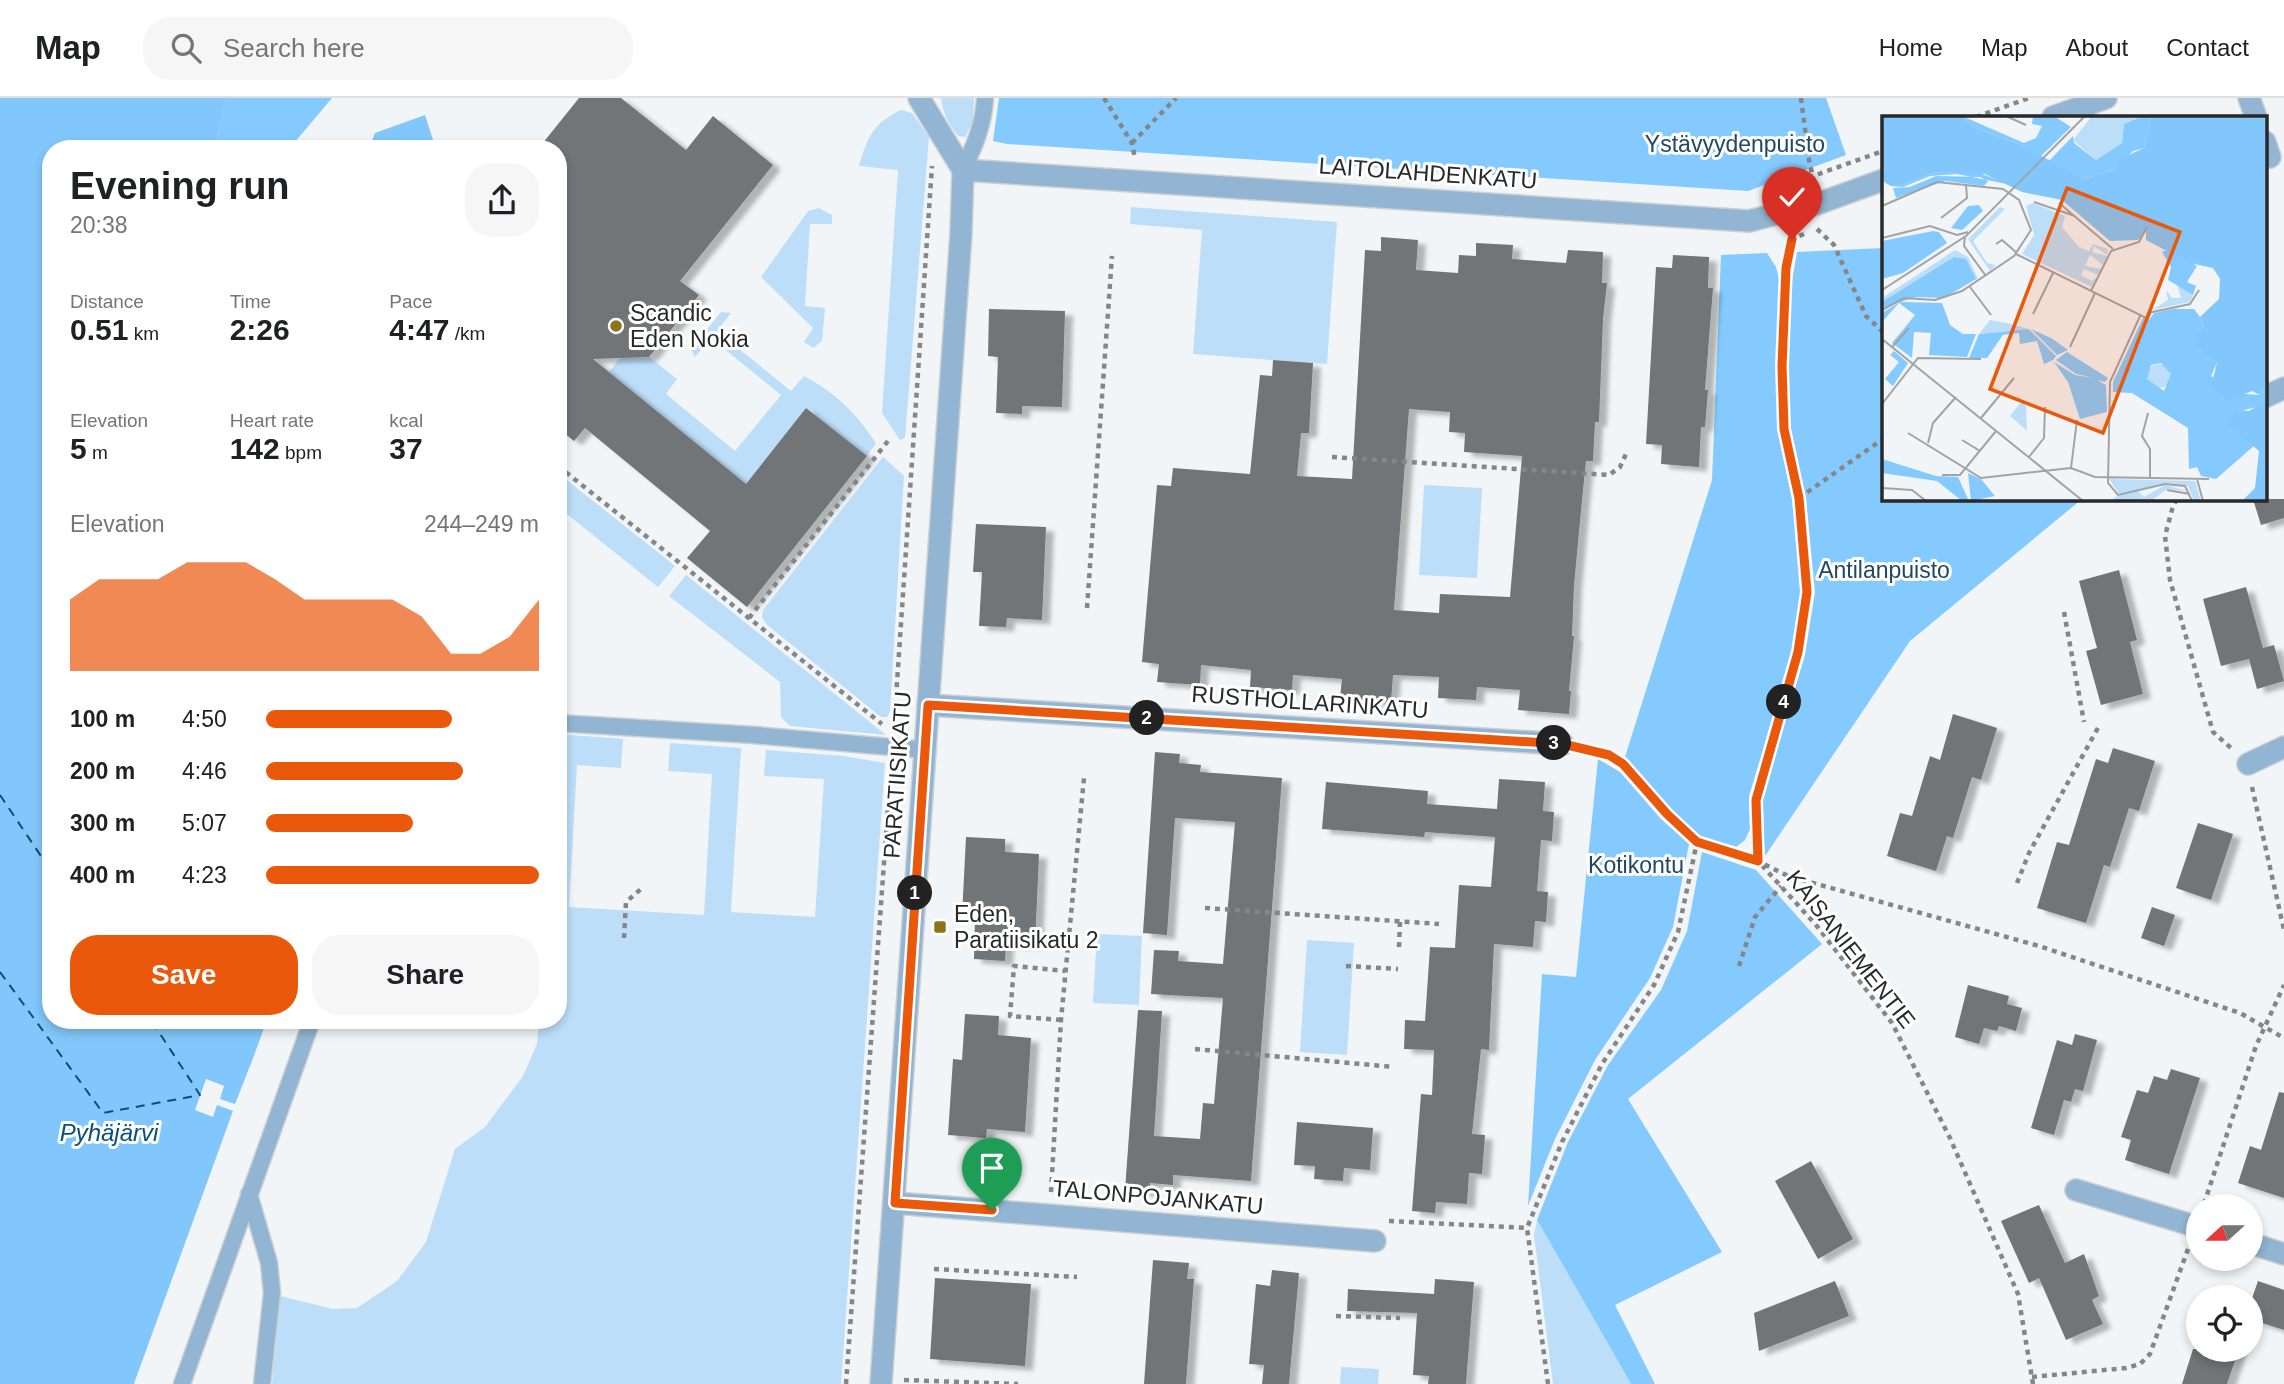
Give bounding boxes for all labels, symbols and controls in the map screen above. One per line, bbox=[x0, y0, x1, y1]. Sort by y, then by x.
search box bbox=[143, 17, 633, 80]
text: Map bbox=[35, 29, 101, 66]
icon: search bbox=[167, 29, 205, 67]
text: Search here bbox=[223, 33, 365, 63]
text: Home bbox=[1879, 34, 1943, 61]
text: Map bbox=[1981, 34, 2028, 61]
text: About bbox=[2066, 34, 2128, 61]
text: Contact bbox=[2166, 34, 2249, 61]
inset map bbox=[1882, 116, 2266, 500]
park label: Ystävyydenpuisto bbox=[1645, 131, 1825, 157]
street label: LAITOLAHDENKATU bbox=[1318, 152, 1538, 194]
button: share bbox=[465, 163, 539, 237]
text: Evening run bbox=[70, 165, 290, 207]
pin bbox=[1762, 167, 1822, 239]
icon: check bbox=[1773, 178, 1811, 216]
text: 20:38 bbox=[70, 212, 128, 238]
text: Distance bbox=[70, 291, 144, 312]
text: Time bbox=[230, 291, 271, 312]
text: Pace bbox=[389, 291, 433, 312]
place label: Scandic Eden Nokia bbox=[630, 300, 749, 352]
text: 0.51 bbox=[70, 313, 128, 346]
text: 2:26 bbox=[230, 313, 290, 346]
text: 4:47 bbox=[389, 313, 449, 346]
marker: Scandic Eden Nokia bbox=[608, 318, 624, 334]
text: km bbox=[128, 323, 159, 344]
text: /km bbox=[449, 323, 485, 344]
text: Elevation bbox=[70, 410, 148, 431]
text: Heart rate bbox=[230, 410, 314, 431]
text: kcal bbox=[389, 410, 423, 431]
text: 5 bbox=[70, 432, 87, 465]
text: 142 bbox=[230, 432, 280, 465]
text: 37 bbox=[389, 432, 423, 465]
text: m bbox=[87, 442, 108, 463]
text: bpm bbox=[280, 442, 322, 463]
text: Elevation bbox=[70, 511, 165, 537]
text: 244–249 m bbox=[424, 511, 539, 537]
park label: Antilanpuisto bbox=[1818, 557, 1950, 583]
street label: RUSTHOLLARINKATU bbox=[1191, 681, 1429, 723]
pin: 4 bbox=[1766, 684, 1802, 720]
street label: PARATIISIKATU bbox=[878, 691, 916, 859]
text: 4 bbox=[1778, 691, 1789, 712]
pin: 2 bbox=[1130, 700, 1164, 736]
text: 100 m bbox=[70, 706, 135, 732]
text: 4:50 bbox=[182, 706, 227, 732]
text: 2 bbox=[1141, 707, 1152, 728]
pin: 3 bbox=[1536, 726, 1572, 760]
text: 3 bbox=[1548, 732, 1559, 753]
text: 200 m bbox=[70, 758, 135, 784]
text: 4:46 bbox=[182, 758, 227, 784]
text: 300 m bbox=[70, 810, 135, 836]
text: 5:07 bbox=[182, 810, 227, 836]
park label: Kotikontu bbox=[1588, 852, 1684, 878]
text: 400 m bbox=[70, 862, 135, 888]
text: 4:23 bbox=[182, 862, 227, 888]
street label: KAISANIEMENTIE bbox=[1781, 865, 1921, 1033]
pin: 1 bbox=[898, 876, 932, 910]
text: 1 bbox=[909, 882, 920, 903]
place label: Eden, Paratiisikatu 2 bbox=[954, 901, 1098, 953]
marker: Eden, Paratiisikatu 2 bbox=[932, 919, 948, 935]
button: Save bbox=[70, 935, 298, 1015]
button: Share bbox=[312, 935, 539, 1015]
water label: Pyhäjärvi bbox=[60, 1119, 159, 1146]
pin bbox=[962, 1138, 1022, 1210]
icon: arrive bbox=[973, 1149, 1011, 1187]
street label: TALONPOJANKATU bbox=[1052, 1175, 1264, 1219]
north arrow bbox=[2186, 1194, 2263, 1270]
map controls bbox=[2186, 1194, 2263, 1362]
button: locate bbox=[2186, 1285, 2263, 1362]

